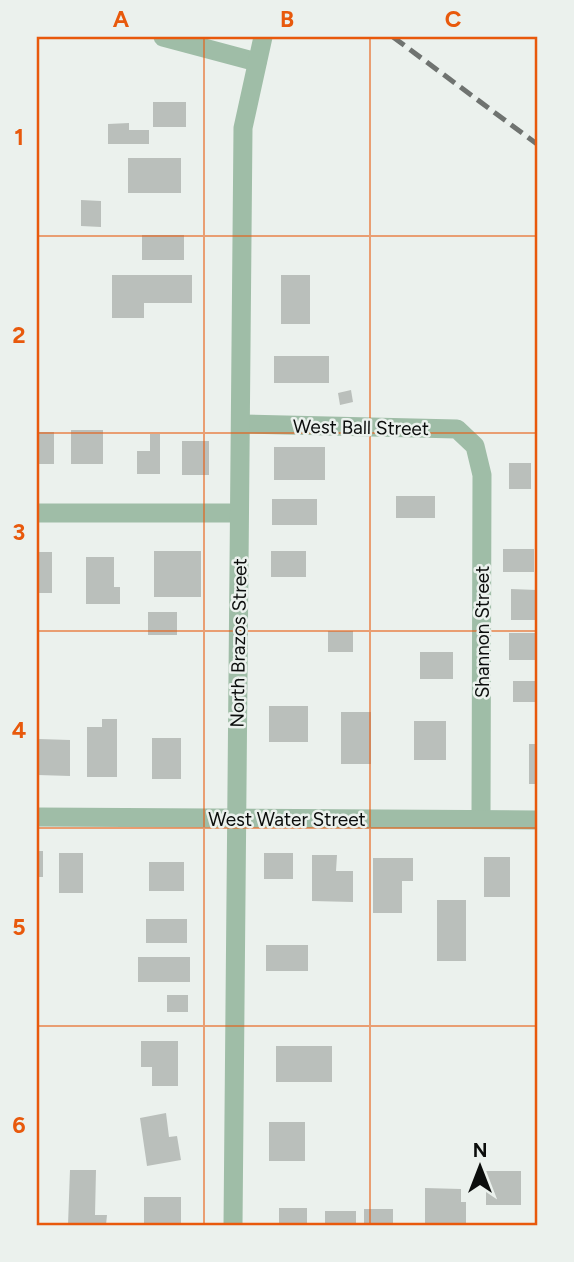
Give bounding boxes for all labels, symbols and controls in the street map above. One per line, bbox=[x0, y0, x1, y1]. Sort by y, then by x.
text: A bbox=[113, 5, 130, 33]
text: B bbox=[280, 5, 294, 33]
text: C bbox=[445, 5, 462, 33]
text: 1 bbox=[14, 123, 24, 151]
text: 2 bbox=[12, 321, 26, 349]
street label: West Ball Street bbox=[293, 415, 429, 440]
text: 3 bbox=[13, 518, 25, 546]
street label: North Brazos Street bbox=[226, 558, 251, 728]
street label: Shannon Street bbox=[471, 566, 494, 698]
text: 4 bbox=[12, 716, 26, 744]
street label: West Water Street bbox=[208, 808, 366, 831]
text: 5 bbox=[12, 913, 26, 941]
text: 6 bbox=[12, 1111, 26, 1139]
north arrow bbox=[444, 1132, 514, 1202]
text: N bbox=[473, 1139, 487, 1162]

